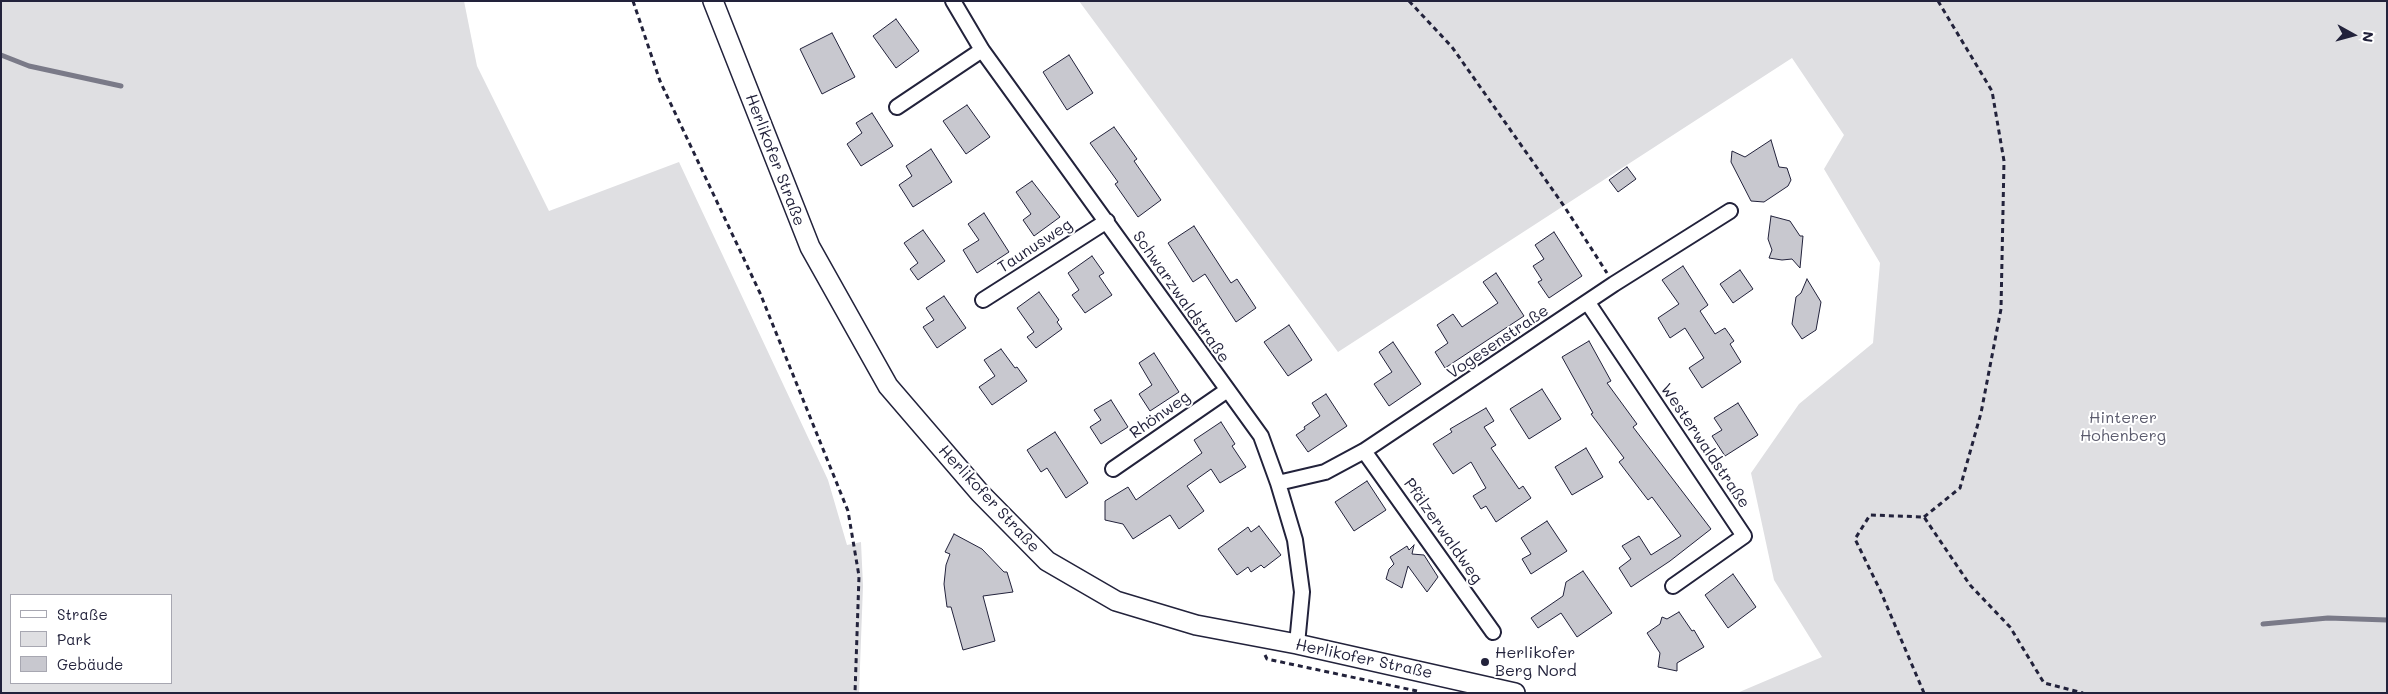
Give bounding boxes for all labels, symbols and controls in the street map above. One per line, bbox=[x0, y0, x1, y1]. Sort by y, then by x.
north arrow bbox=[2328, 10, 2378, 60]
text: N bbox=[2358, 30, 2378, 43]
street label: Herlikofer Straße bbox=[741, 91, 809, 229]
street label: Taunusweg bbox=[994, 215, 1076, 277]
street label: Schwarzwaldstraße bbox=[1128, 228, 1234, 366]
street label: Vogesenstraße bbox=[1444, 301, 1552, 383]
street label: Westerwaldstraße bbox=[1656, 380, 1754, 512]
street label: Rhönweg bbox=[1126, 387, 1194, 443]
park label: Hinterer Hohenberg bbox=[2080, 408, 2166, 446]
street label: Herlikofer Straße bbox=[934, 441, 1044, 557]
street label: Pfälzerwaldweg bbox=[1399, 475, 1487, 587]
legend bbox=[10, 594, 172, 684]
text: Straße bbox=[57, 604, 108, 624]
text: Park bbox=[57, 629, 91, 649]
street label: Herlikofer Straße bbox=[1294, 635, 1434, 683]
place label: Herlikofer Berg Nord bbox=[1495, 643, 1577, 681]
text: Gebäude bbox=[57, 654, 123, 674]
marker: Herlikofer Berg Nord bbox=[1479, 656, 1491, 668]

